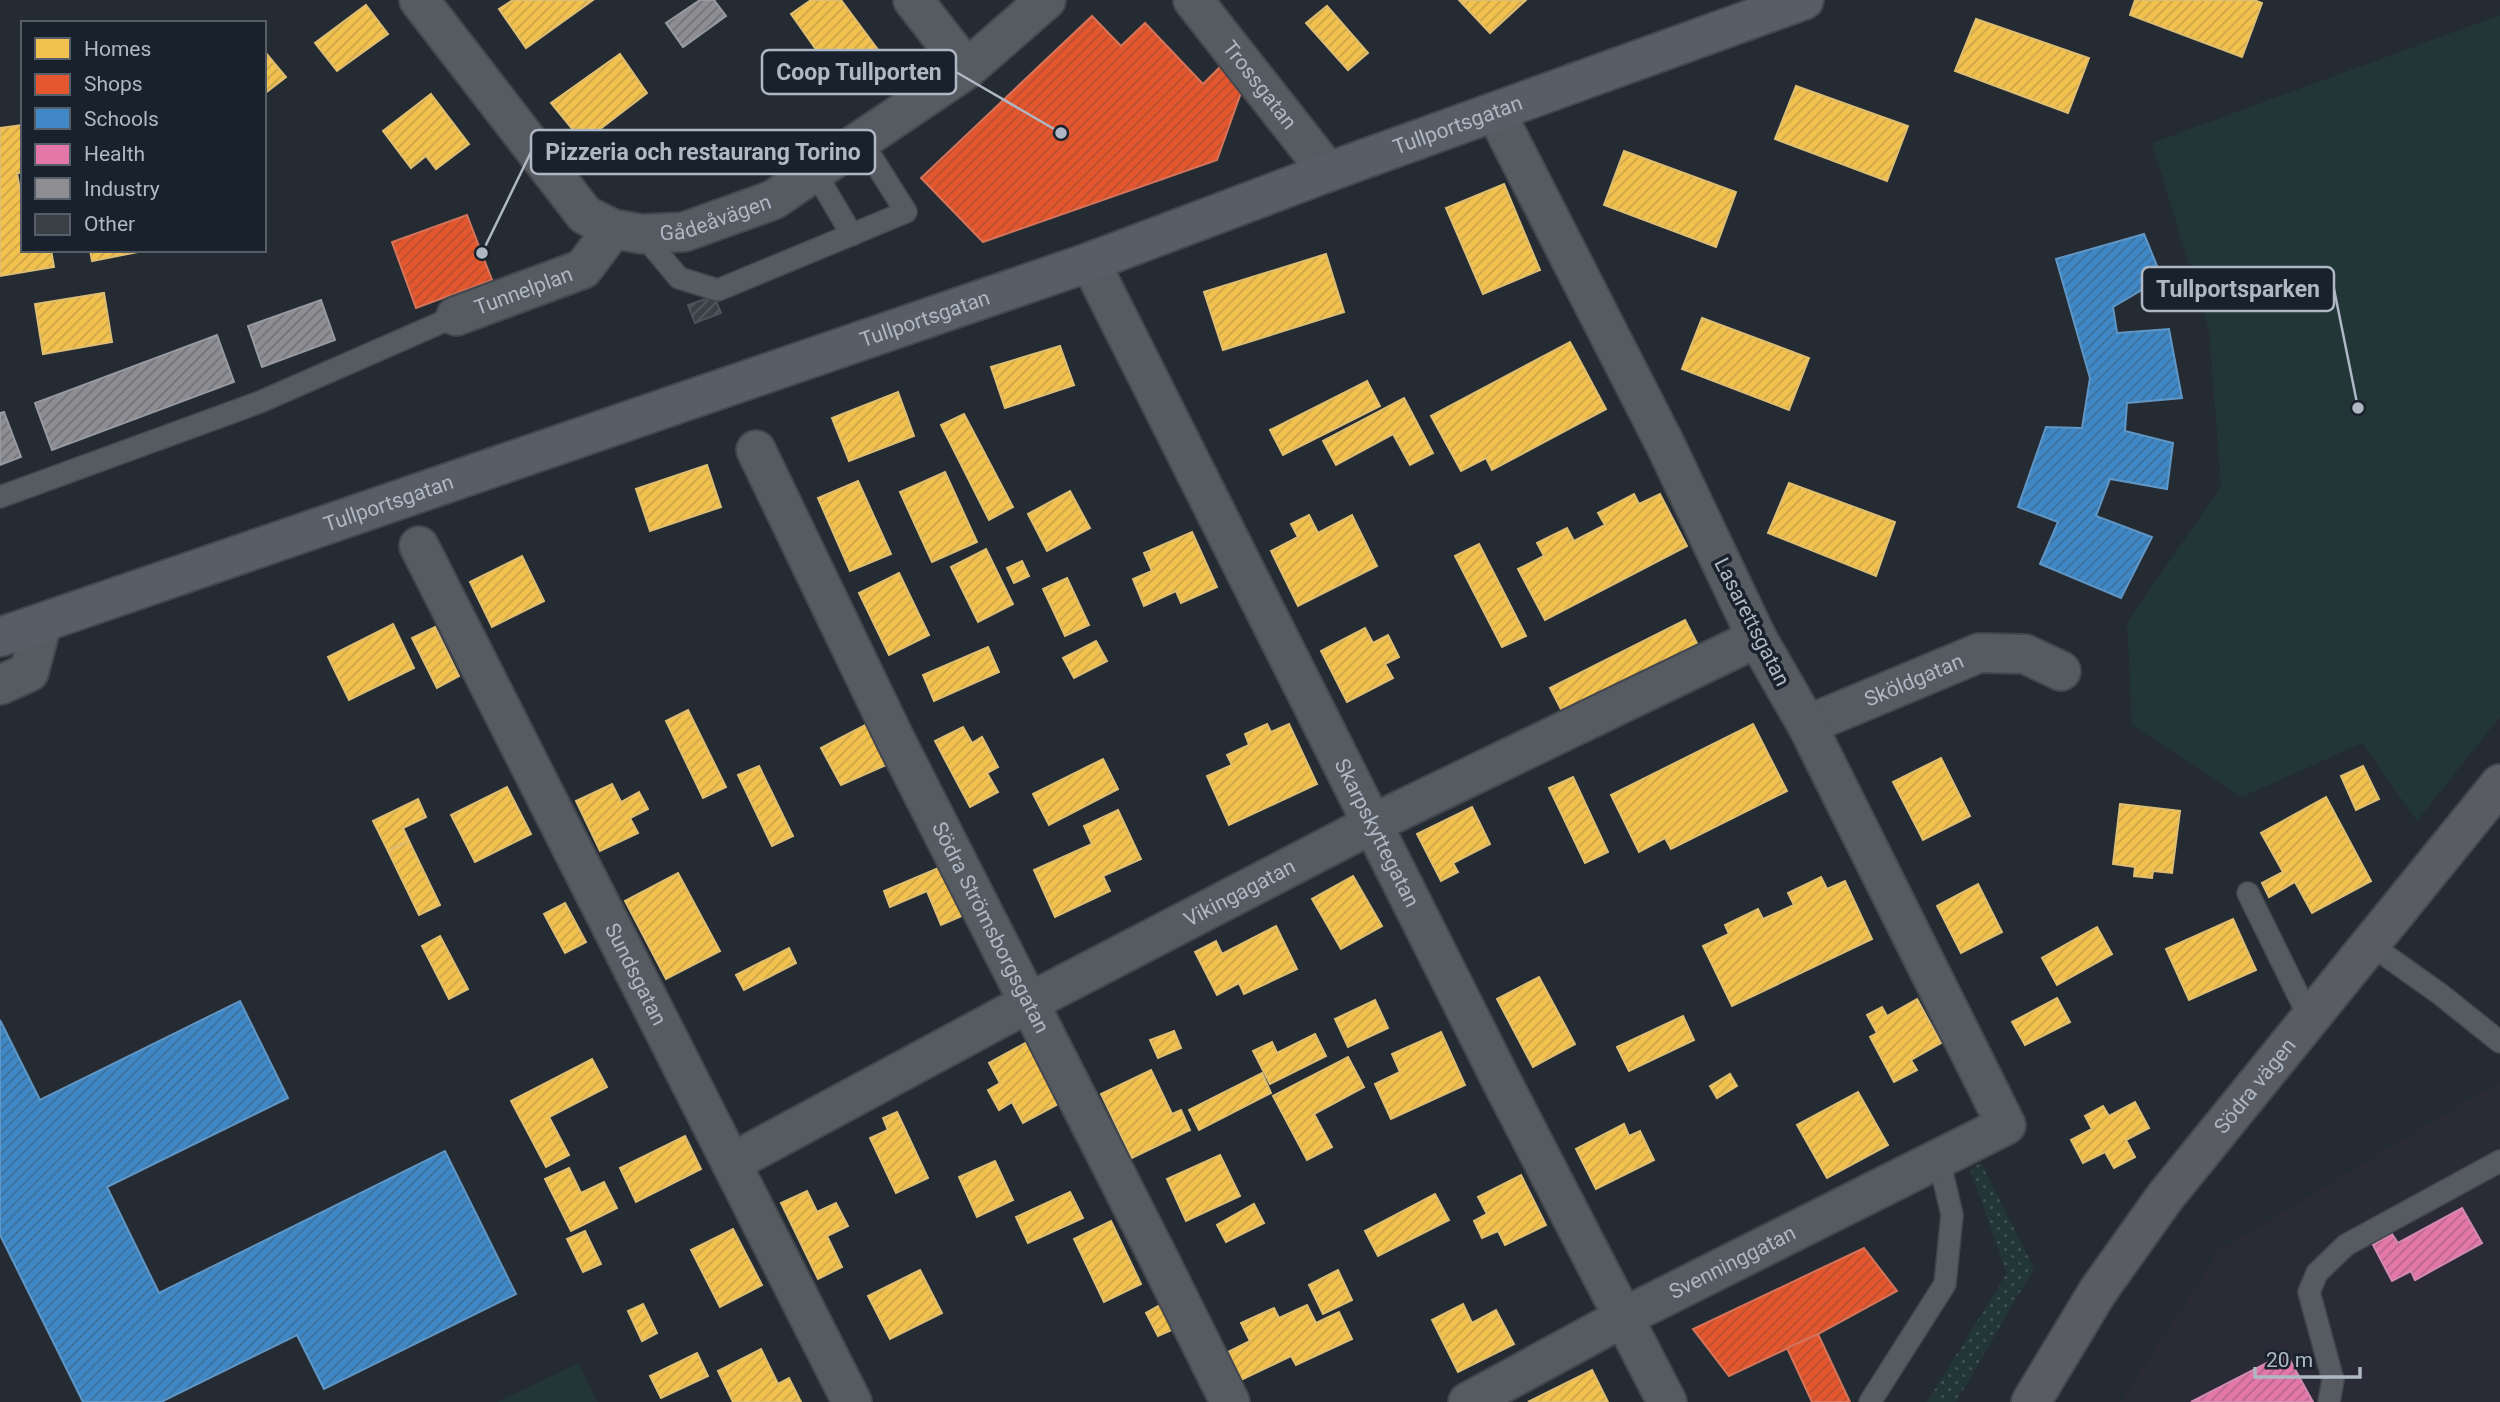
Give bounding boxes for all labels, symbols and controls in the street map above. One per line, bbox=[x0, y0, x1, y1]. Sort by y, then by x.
legend bbox=[21, 21, 266, 252]
street label: Trossgatan bbox=[1218, 36, 1302, 134]
text: Homes bbox=[84, 37, 151, 61]
callout: Coop Tullporten bbox=[762, 50, 956, 94]
text: Coop Tullporten bbox=[776, 59, 942, 86]
text: Shops bbox=[84, 72, 143, 96]
street label: Tullportsgatan bbox=[1390, 91, 1526, 159]
text: Schools bbox=[84, 107, 159, 131]
callout: Pizzeria och restaurang Torino bbox=[531, 130, 875, 174]
text: Pizzeria och restaurang Torino bbox=[545, 139, 861, 166]
text: Health bbox=[84, 142, 145, 166]
text: Industry bbox=[84, 177, 160, 201]
street label: Gådeåvägen bbox=[659, 190, 774, 245]
text: Other bbox=[84, 212, 135, 236]
street label: Tunnelplan bbox=[471, 262, 576, 320]
callout: Tullportsparken bbox=[2142, 267, 2334, 311]
text: Tullportsparken bbox=[2156, 276, 2320, 303]
street label: Tullportsgatan bbox=[857, 285, 993, 352]
street label: Tullportsgatan bbox=[321, 470, 457, 537]
street label: Lasarettsgatan bbox=[1709, 554, 1795, 690]
street label: Sköldgatan bbox=[1861, 649, 1967, 712]
street label: Skarpskyttegatan bbox=[1330, 755, 1424, 911]
street label: Södra Strömsborgsgatan bbox=[927, 818, 1054, 1037]
street label: Vikingagatan bbox=[1180, 854, 1299, 932]
street label: Sundsgatan bbox=[600, 919, 672, 1029]
street label: Södra vägen bbox=[2209, 1034, 2301, 1138]
street label: Svenninggatan bbox=[1665, 1221, 1800, 1304]
scale bar bbox=[2255, 1336, 2360, 1380]
text: 20 m bbox=[2266, 1348, 2313, 1372]

